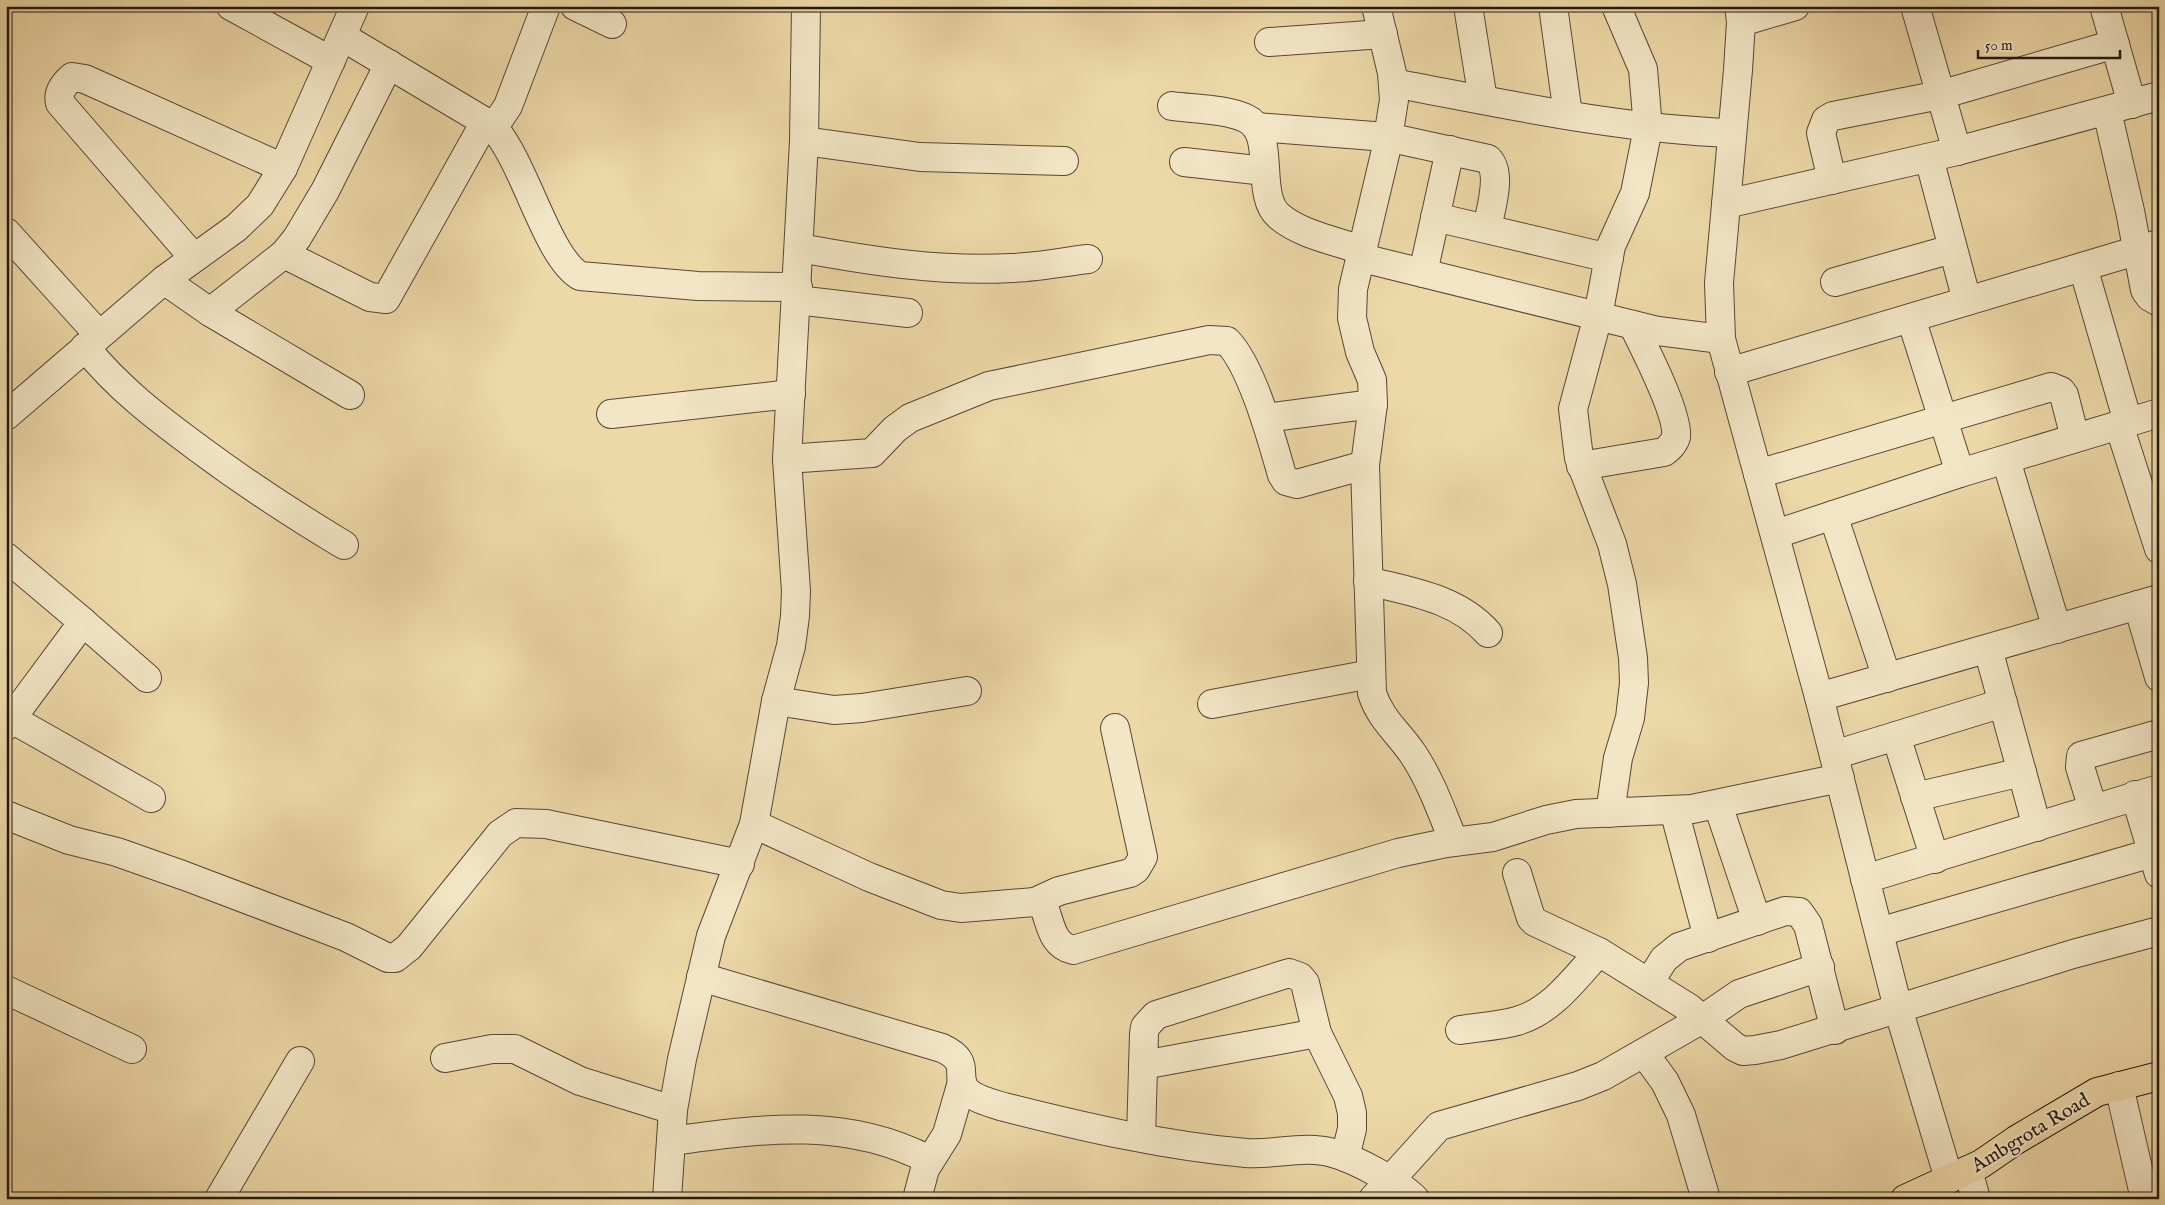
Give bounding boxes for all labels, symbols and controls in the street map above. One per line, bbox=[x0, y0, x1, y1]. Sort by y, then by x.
scale bar bbox=[1978, 28, 2120, 60]
text: 50 m bbox=[1985, 36, 2013, 55]
street label: Ambgrota Road bbox=[1966, 1088, 2095, 1179]

